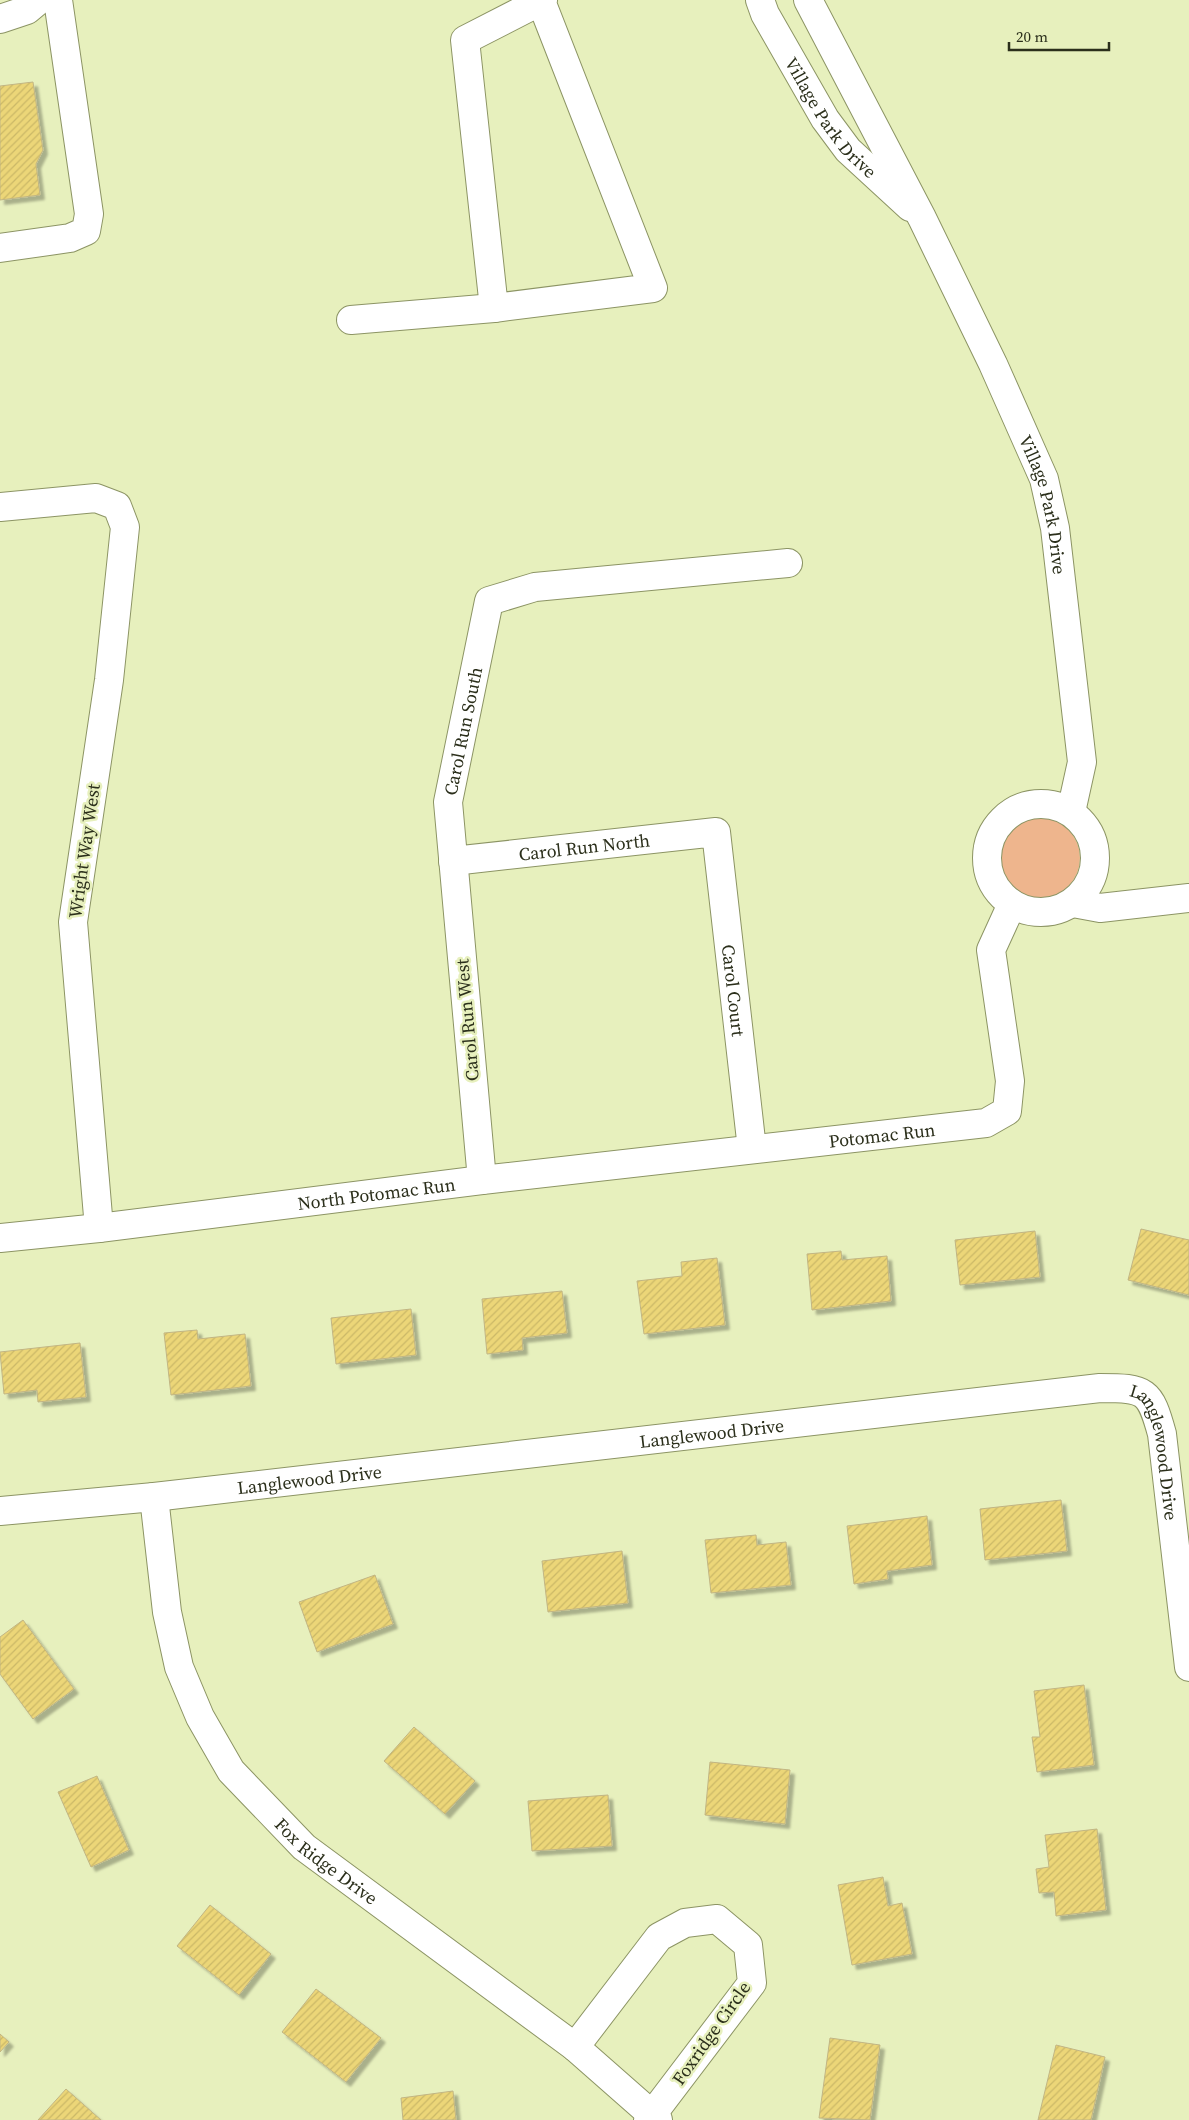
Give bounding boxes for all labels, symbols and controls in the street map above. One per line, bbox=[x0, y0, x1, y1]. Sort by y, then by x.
scale bar bbox=[1009, 20, 1109, 52]
text: 20 m bbox=[1016, 26, 1048, 47]
street label: Village Park Drive bbox=[780, 52, 883, 183]
street label: Village Park Drive bbox=[1014, 431, 1073, 576]
street label: Carol Run South bbox=[437, 664, 488, 797]
street label: Wright Way West bbox=[62, 782, 106, 920]
street label: Carol Run North bbox=[517, 827, 651, 866]
street label: Carol Court bbox=[716, 943, 752, 1038]
street label: Carol Run West bbox=[449, 958, 485, 1082]
street label: Potomac Run bbox=[827, 1116, 937, 1153]
street label: North Potomac Run bbox=[296, 1171, 457, 1216]
street label: Langlewood Drive bbox=[1127, 1377, 1184, 1522]
street label: Langlewood Drive bbox=[638, 1412, 785, 1453]
street label: Langlewood Drive bbox=[236, 1458, 383, 1500]
street label: Fox Ridge Drive bbox=[269, 1812, 383, 1910]
street label: Foxridge Circle bbox=[666, 1976, 756, 2090]

